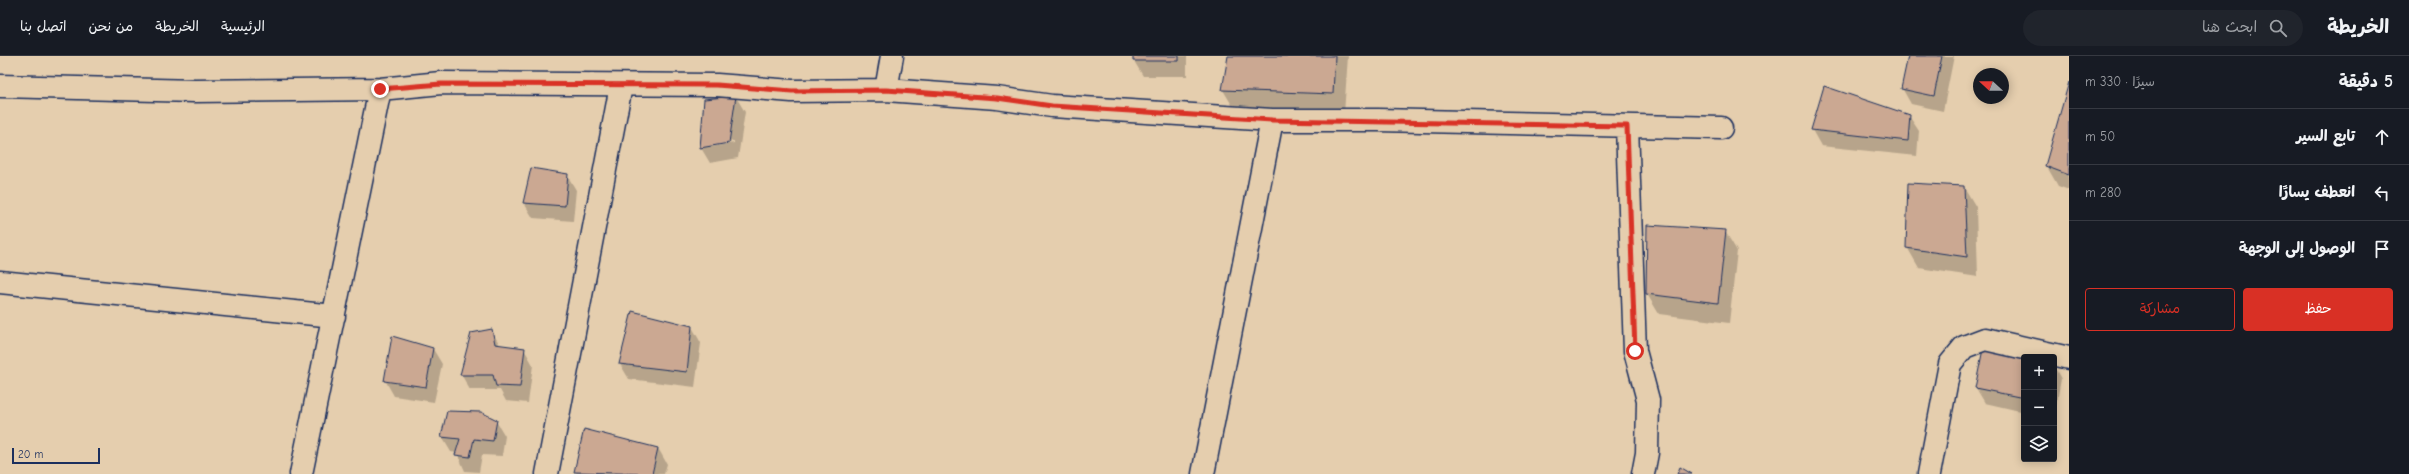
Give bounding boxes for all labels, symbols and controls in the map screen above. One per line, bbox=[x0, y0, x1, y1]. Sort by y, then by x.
search box bbox=[2023, 10, 2303, 46]
text: الخريطة bbox=[2327, 16, 2389, 38]
icon: search bbox=[2267, 17, 2289, 39]
text: اتصل بنا bbox=[20, 18, 67, 35]
text: من نحن bbox=[89, 18, 133, 35]
text: الخريطة bbox=[155, 18, 199, 35]
text: الرئيسية bbox=[221, 18, 265, 35]
text: ابحث هنا bbox=[2202, 18, 2257, 36]
north arrow bbox=[1973, 68, 2009, 104]
text: 5 دقيقة bbox=[2339, 72, 2393, 91]
text: سيرًا · 330 m bbox=[2085, 74, 2155, 89]
route end bbox=[371, 80, 389, 98]
icon: ahead bbox=[2371, 126, 2393, 148]
text: تابع السير bbox=[2296, 127, 2355, 145]
text: 50 m bbox=[2085, 129, 2115, 144]
icon: left bbox=[2371, 182, 2393, 204]
text: انعطف يسارًا bbox=[2279, 183, 2355, 201]
text: 280 m bbox=[2085, 185, 2122, 200]
icon: arrive bbox=[2371, 238, 2393, 260]
text: الوصول إلى الوجهة bbox=[2239, 239, 2355, 257]
button: مشاركة bbox=[2085, 288, 2235, 331]
button: حفظ bbox=[2243, 288, 2393, 331]
route start bbox=[1626, 342, 1644, 360]
map controls bbox=[2021, 354, 2057, 462]
button: + bbox=[2021, 354, 2057, 390]
button: − bbox=[2021, 390, 2057, 426]
button: layers bbox=[2021, 426, 2057, 462]
scale bar bbox=[12, 446, 100, 465]
text: 20 m bbox=[18, 448, 43, 461]

